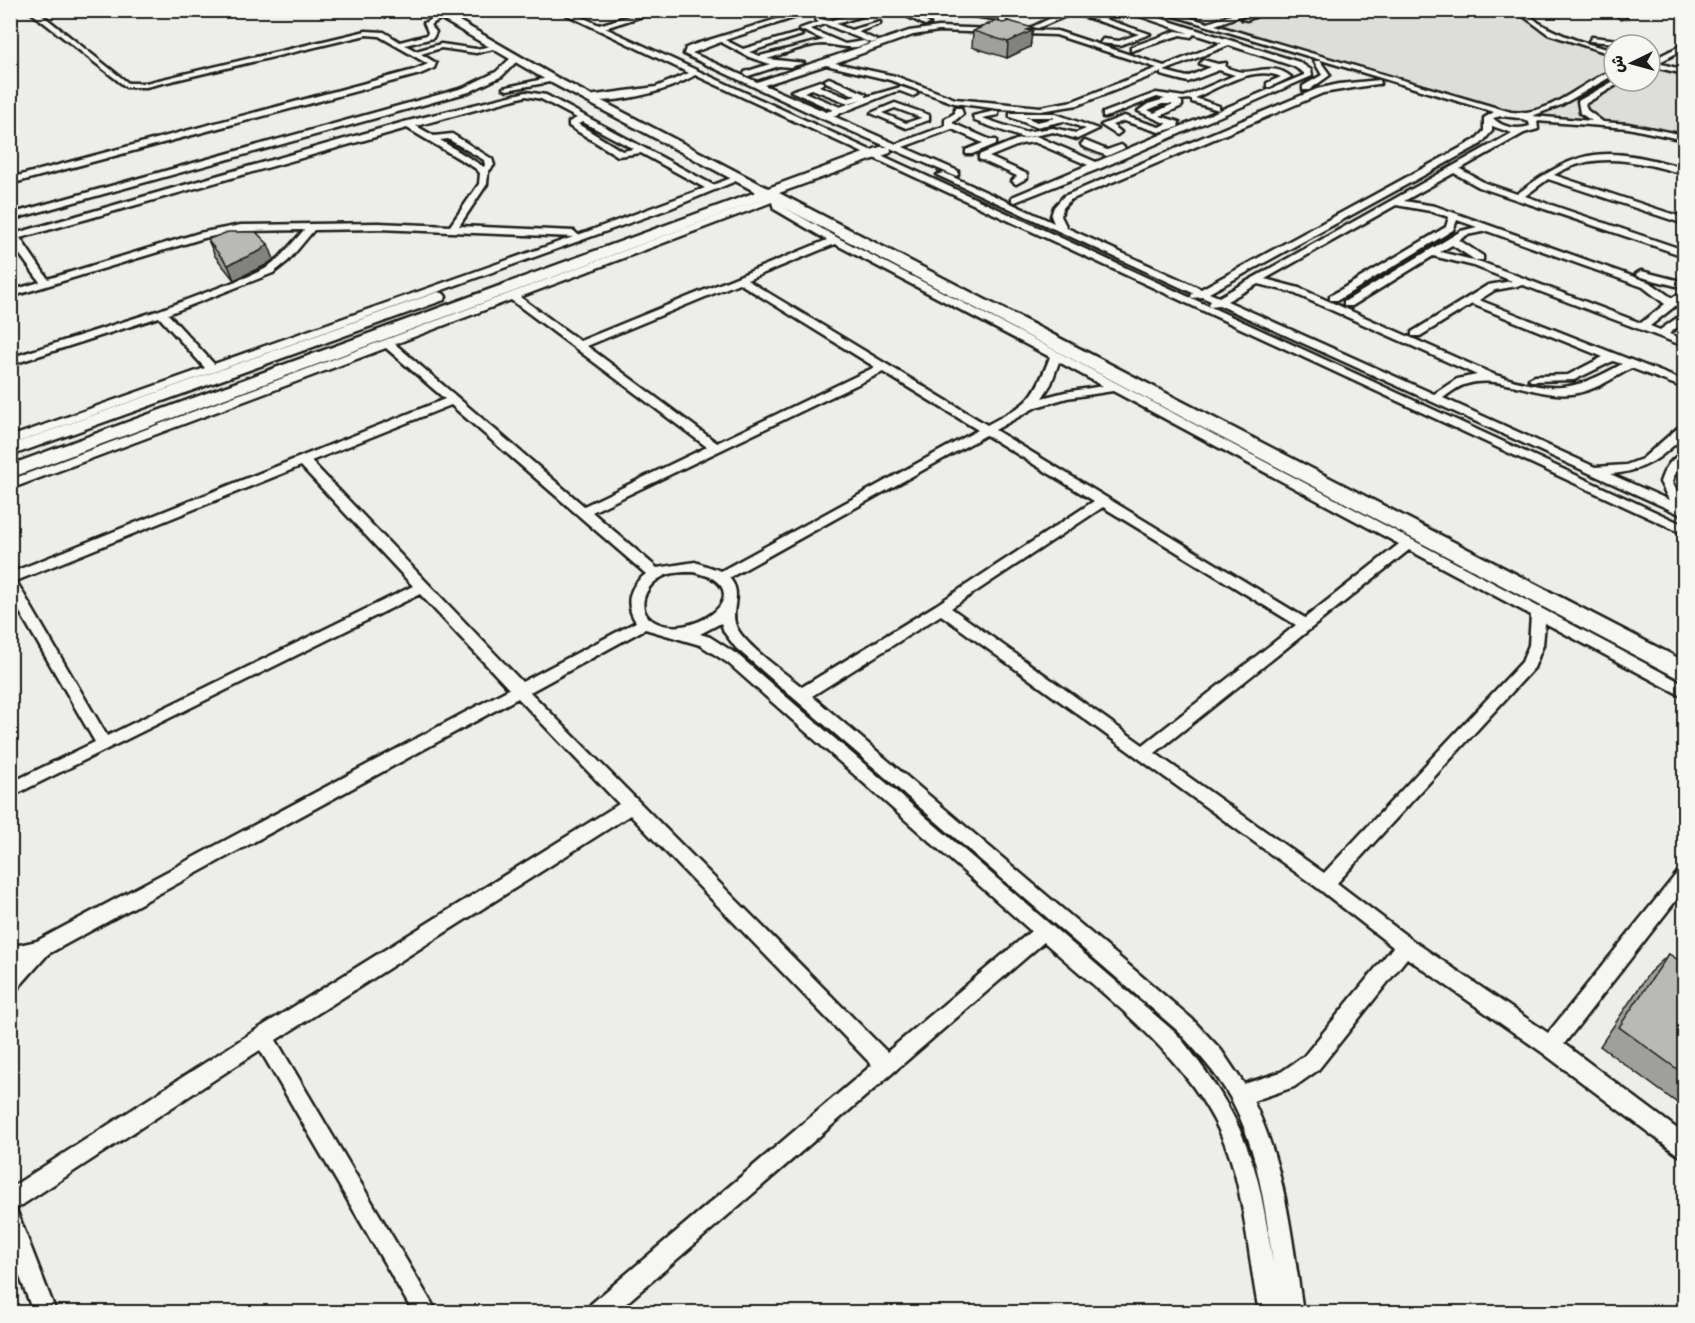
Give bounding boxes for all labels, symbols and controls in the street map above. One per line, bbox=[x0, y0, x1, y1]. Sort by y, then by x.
north arrow bbox=[1602, 33, 1662, 93]
text: ش bbox=[1607, 55, 1628, 74]

